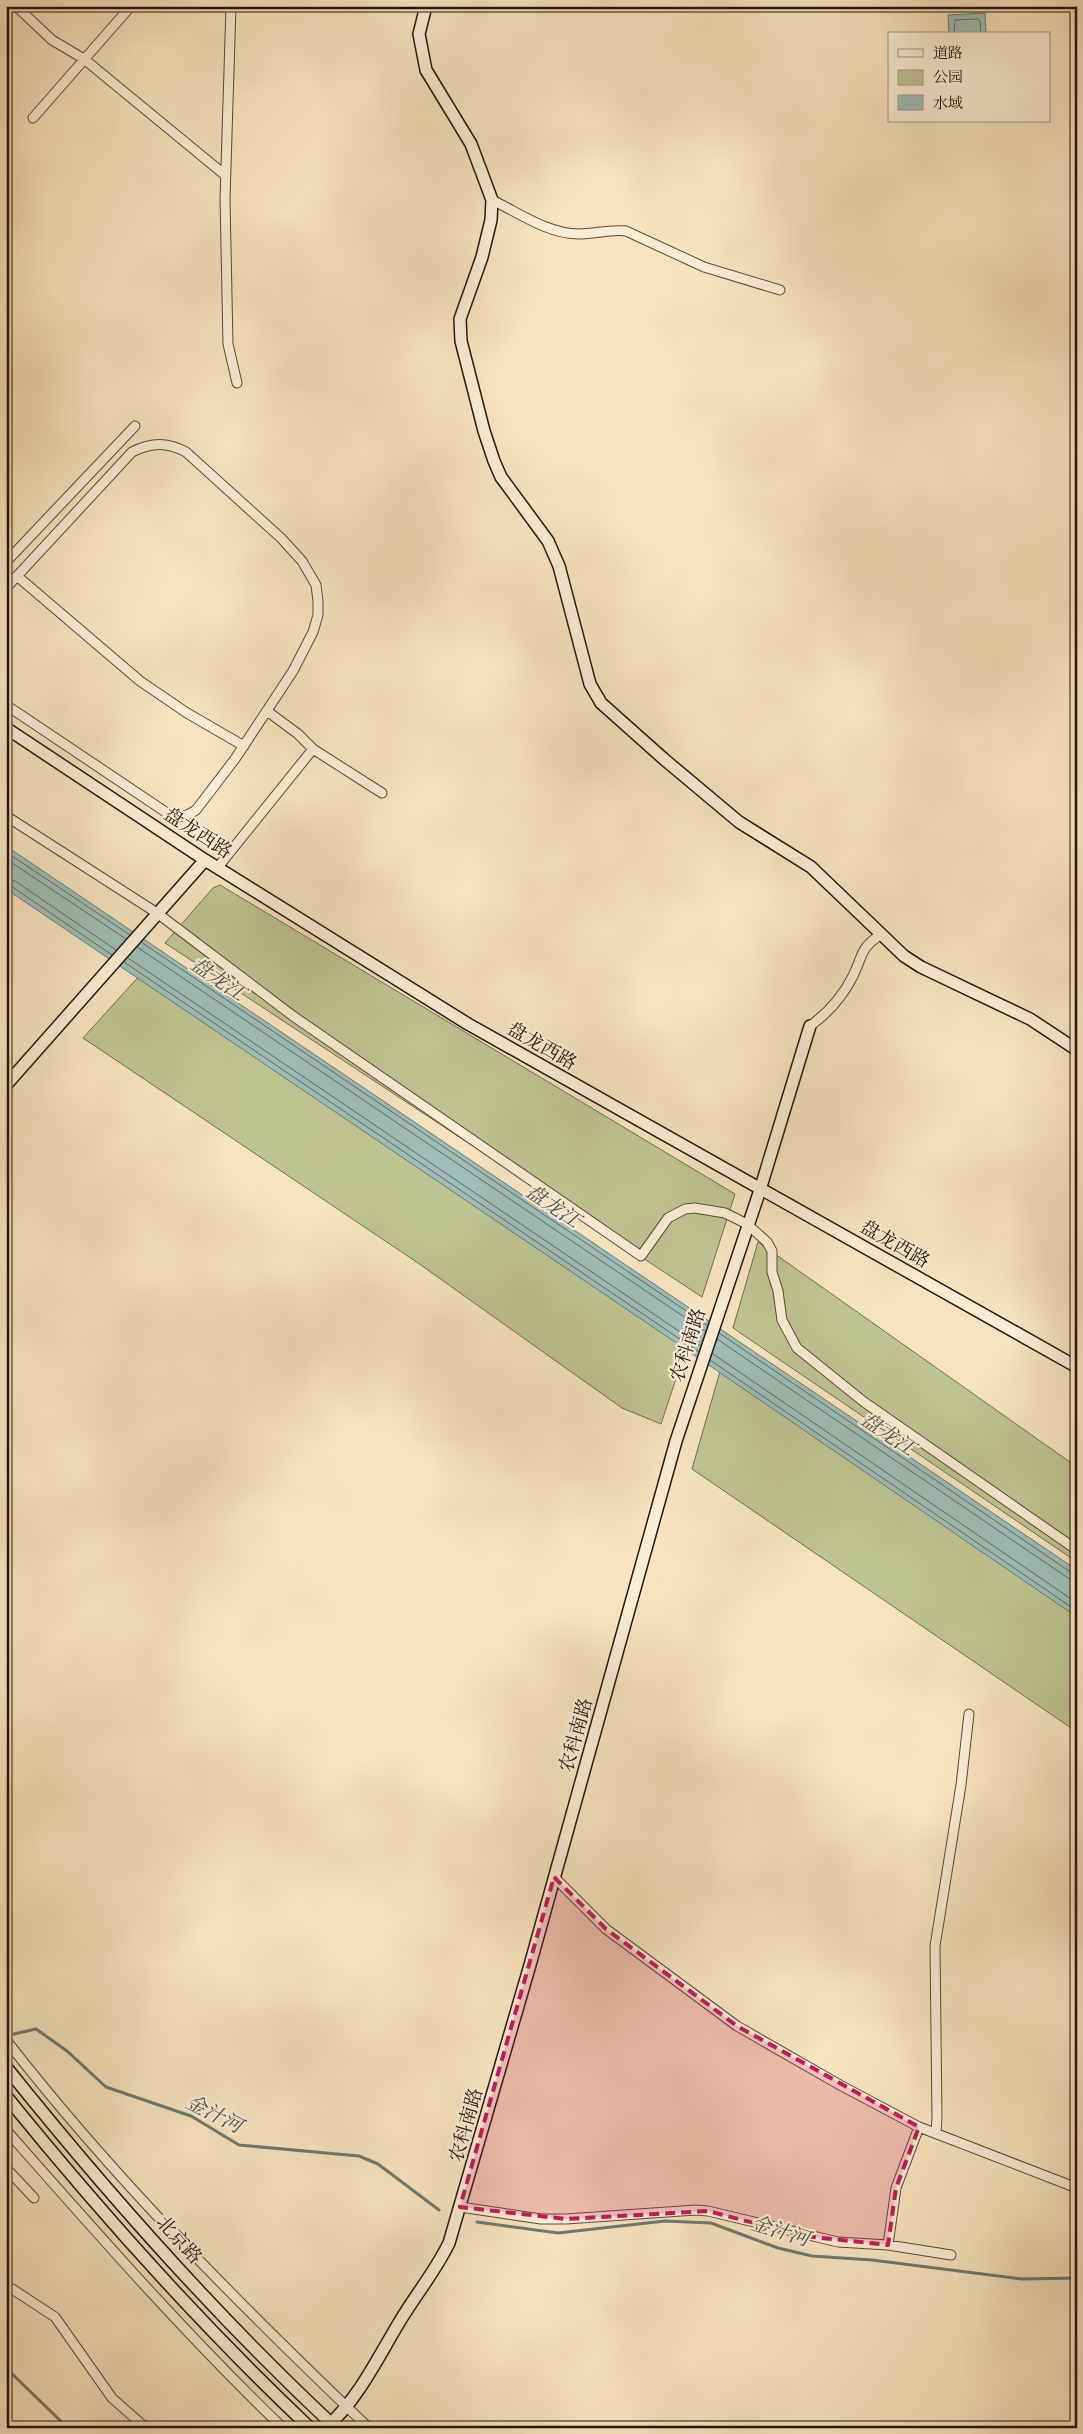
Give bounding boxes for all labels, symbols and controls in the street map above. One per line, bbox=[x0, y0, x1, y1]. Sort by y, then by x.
legend bbox=[888, 32, 1050, 122]
text: 道路 bbox=[933, 44, 963, 62]
text: 公园 bbox=[933, 68, 963, 86]
text: 水域 bbox=[933, 94, 963, 112]
street label: 盘龙西路 bbox=[160, 803, 236, 863]
water label: 盘龙江 bbox=[187, 953, 252, 1007]
street label: 盘龙西路 bbox=[504, 1017, 580, 1075]
water label: 盘龙江 bbox=[522, 1180, 587, 1234]
street label: 盘龙西路 bbox=[857, 1215, 933, 1273]
street label: 农科南路 bbox=[666, 1305, 710, 1385]
water label: 盘龙江 bbox=[857, 1408, 922, 1462]
street label: 农科南路 bbox=[555, 1695, 597, 1775]
street label: 农科南路 bbox=[445, 2085, 487, 2165]
water label: 金汁河 bbox=[182, 2090, 249, 2139]
street label: 北京路 bbox=[152, 2211, 206, 2269]
water label: 金汁河 bbox=[748, 2211, 815, 2252]

